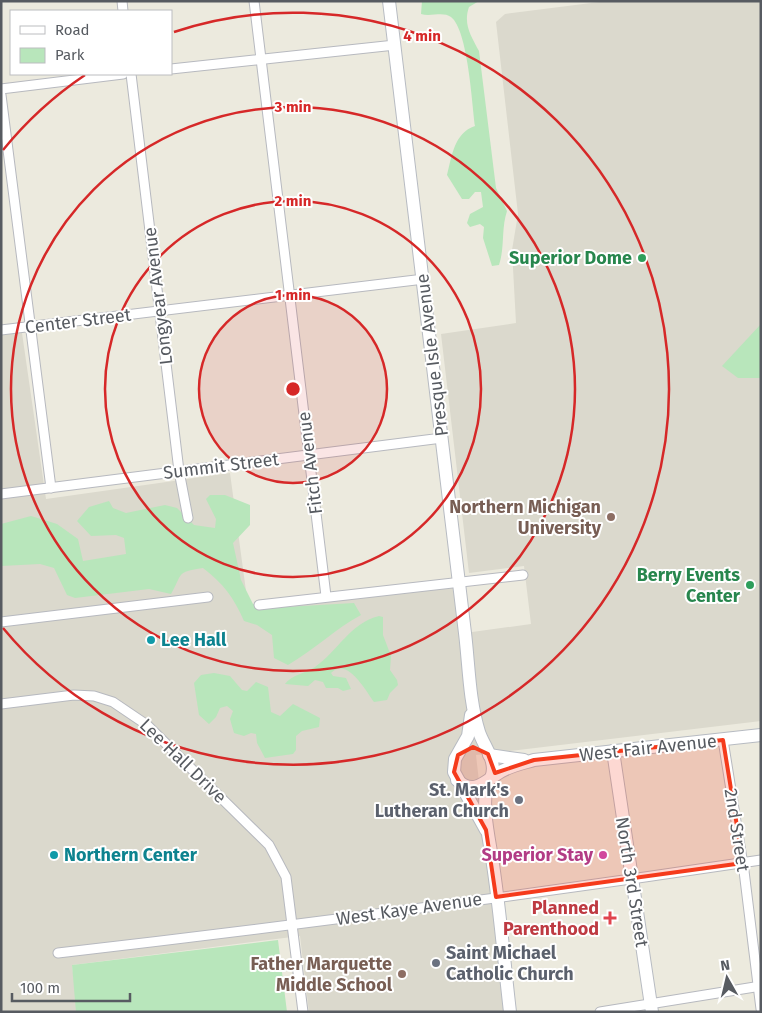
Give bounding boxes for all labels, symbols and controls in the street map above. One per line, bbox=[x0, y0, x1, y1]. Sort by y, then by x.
legend bbox=[10, 10, 172, 75]
text: Road bbox=[55, 21, 90, 39]
text: 4 min bbox=[403, 27, 441, 45]
text: Park bbox=[55, 46, 85, 64]
text: 3 min bbox=[274, 98, 311, 116]
text: 2 min bbox=[275, 192, 311, 210]
street label: Longyear Avenue bbox=[139, 226, 177, 366]
place label: Superior Dome bbox=[509, 247, 632, 269]
marker: Superior Dome bbox=[636, 252, 648, 264]
street label: Presque Isle Avenue bbox=[411, 272, 453, 438]
text: 1 min bbox=[275, 286, 311, 304]
street label: Center Street bbox=[24, 304, 133, 338]
centre of rings bbox=[284, 380, 302, 398]
street label: Fitch Avenue bbox=[293, 410, 327, 516]
street label: Summit Street bbox=[162, 448, 281, 484]
place label: Northern Michigan University bbox=[449, 496, 602, 539]
marker: Northern Michigan University bbox=[605, 511, 617, 523]
place label: Berry Events Center bbox=[637, 564, 741, 607]
marker: Berry Events Center bbox=[744, 579, 756, 591]
place label: Lee Hall bbox=[161, 629, 227, 651]
marker: Lee Hall bbox=[145, 634, 157, 646]
street label: Lee Hall Drive bbox=[135, 714, 231, 808]
street label: West Fair Avenue bbox=[578, 730, 718, 766]
place label: St. Mark's Lutheran Church bbox=[375, 779, 509, 822]
street label: 2nd Street bbox=[720, 787, 754, 874]
marker: St. Mark's Lutheran Church bbox=[513, 794, 525, 806]
street label: North 3rd Street bbox=[611, 815, 653, 949]
place label: Northern Center bbox=[64, 844, 198, 866]
place label: Superior Stay bbox=[481, 844, 594, 866]
marker: Northern Center bbox=[48, 849, 60, 861]
marker: Superior Stay bbox=[597, 849, 609, 861]
street label: West Kaye Avenue bbox=[335, 888, 483, 930]
place label: Planned Parenthood bbox=[503, 897, 599, 940]
marker: Planned Parenthood bbox=[603, 911, 617, 925]
place label: Saint Michael Catholic Church bbox=[446, 942, 574, 985]
place label: Father Marquette Middle School bbox=[250, 953, 393, 996]
north arrow bbox=[702, 953, 752, 1003]
marker: Saint Michael Catholic Church bbox=[430, 957, 442, 969]
text: N bbox=[719, 957, 731, 975]
marker: Father Marquette Middle School bbox=[396, 968, 408, 980]
scale bar bbox=[12, 970, 130, 1002]
text: 100 m bbox=[20, 979, 60, 997]

